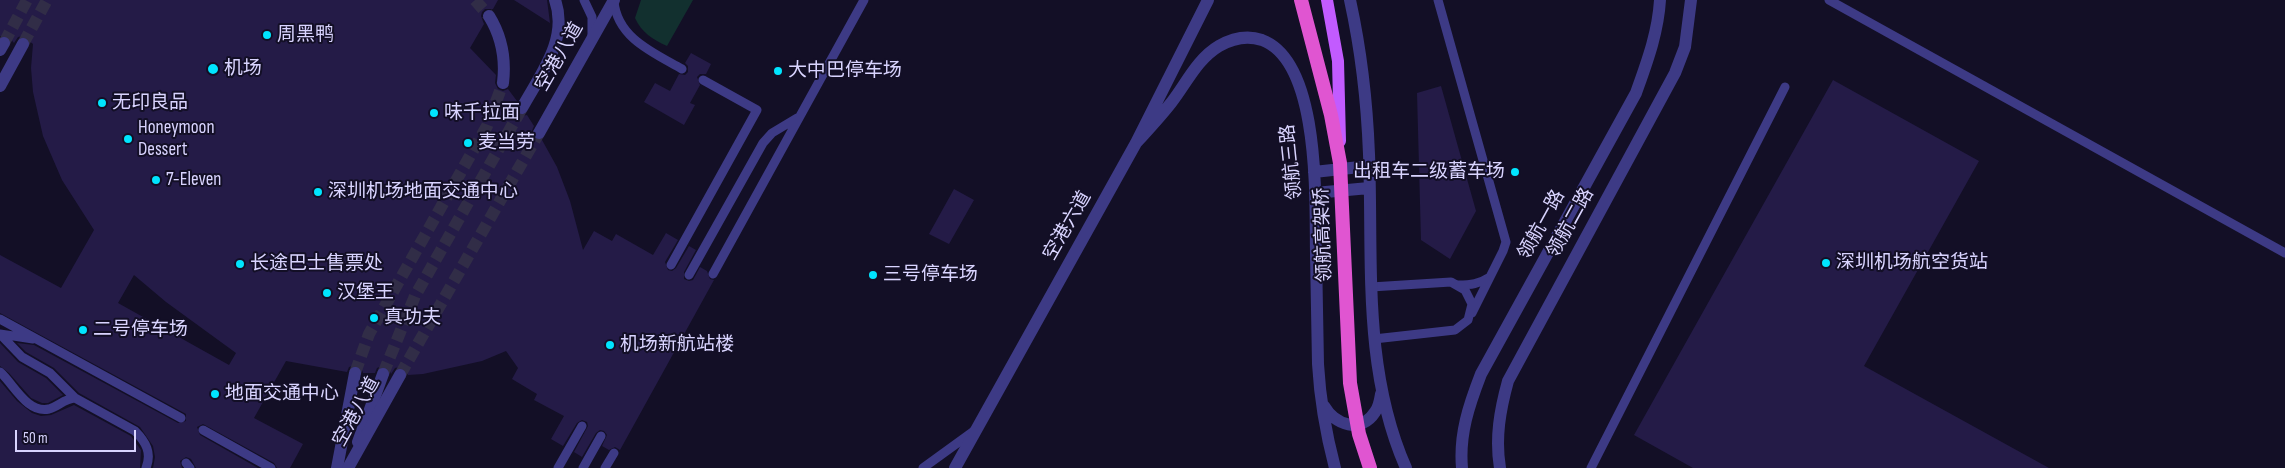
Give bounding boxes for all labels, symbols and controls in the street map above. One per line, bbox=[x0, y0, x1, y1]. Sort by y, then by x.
street label: 空港八道 bbox=[531, 18, 589, 96]
place label: 周黑鸭 bbox=[277, 24, 334, 46]
marker: 周黑鸭 bbox=[261, 29, 273, 41]
place label: 机场 bbox=[224, 58, 262, 80]
place label: 大中巴停车场 bbox=[788, 60, 902, 82]
marker: 机场 bbox=[206, 62, 220, 76]
marker: 大中巴停车场 bbox=[772, 65, 784, 77]
place label: 无印良品 bbox=[112, 92, 188, 114]
marker: 无印良品 bbox=[96, 97, 108, 109]
place label: 味千拉面 bbox=[444, 102, 520, 124]
marker: 味千拉面 bbox=[428, 107, 440, 119]
place label: Honeymoon Dessert bbox=[138, 117, 215, 161]
street label: 领航三路 bbox=[1277, 123, 1307, 201]
place label: 麦当劳 bbox=[478, 132, 535, 154]
marker: Honeymoon Dessert bbox=[122, 133, 134, 145]
marker: 麦当劳 bbox=[462, 137, 474, 149]
place label: 出租车二级蓄车场 bbox=[1353, 161, 1505, 183]
marker: 出租车二级蓄车场 bbox=[1509, 166, 1521, 178]
place label: 7-Eleven bbox=[166, 169, 221, 191]
marker: 7-Eleven bbox=[150, 174, 162, 186]
place label: 深圳机场地面交通中心 bbox=[328, 181, 518, 203]
street label: 领航二路 bbox=[1543, 184, 1599, 262]
marker: 深圳机场地面交通中心 bbox=[312, 186, 324, 198]
street label: 领航一路 bbox=[1514, 186, 1570, 264]
street label: 空港六道 bbox=[1039, 187, 1097, 265]
street label: 领航高架桥 bbox=[1311, 187, 1337, 283]
place label: 深圳机场航空货站 bbox=[1836, 252, 1988, 274]
place label: 长途巴士售票处 bbox=[250, 253, 383, 275]
marker: 深圳机场航空货站 bbox=[1820, 257, 1832, 269]
marker: 长途巴士售票处 bbox=[234, 258, 246, 270]
place label: 三号停车场 bbox=[883, 264, 978, 286]
marker: 三号停车场 bbox=[867, 269, 879, 281]
place label: 汉堡王 bbox=[337, 282, 394, 304]
marker: 汉堡王 bbox=[321, 287, 333, 299]
place label: 真功夫 bbox=[384, 307, 441, 329]
marker: 真功夫 bbox=[368, 312, 380, 324]
place label: 二号停车场 bbox=[93, 319, 188, 341]
marker: 二号停车场 bbox=[77, 324, 89, 336]
place label: 机场新航站楼 bbox=[620, 334, 734, 356]
marker: 机场新航站楼 bbox=[604, 339, 616, 351]
street label: 空港八道 bbox=[329, 373, 385, 451]
place label: 地面交通中心 bbox=[225, 383, 339, 405]
marker: 地面交通中心 bbox=[209, 388, 221, 400]
scale bar bbox=[18, 420, 139, 452]
text: 50 m bbox=[23, 429, 48, 448]

